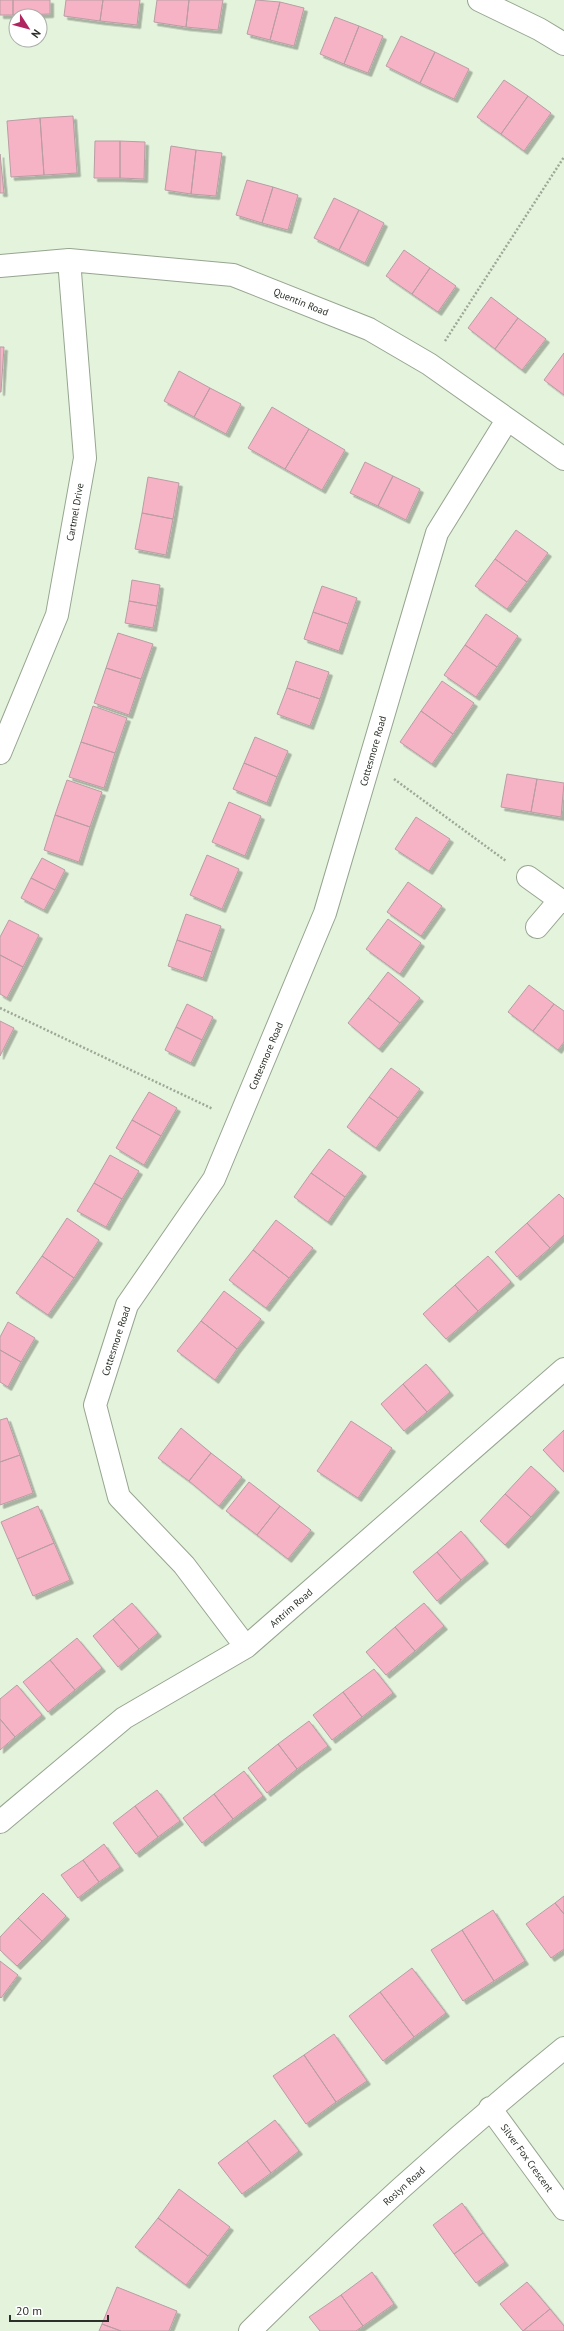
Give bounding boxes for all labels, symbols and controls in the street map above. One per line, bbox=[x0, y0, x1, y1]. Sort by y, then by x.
north arrow bbox=[8, 8, 48, 48]
text: N bbox=[28, 27, 44, 41]
street label: Quentin Road bbox=[272, 285, 330, 319]
street label: Cartmel Drive bbox=[63, 482, 87, 542]
street label: Cottesmore Road bbox=[357, 714, 389, 788]
street label: Cottesmore Road bbox=[246, 1020, 286, 1092]
street label: Cottesmore Road bbox=[99, 1305, 133, 1377]
street label: Antrim Road bbox=[267, 1586, 315, 1630]
street label: Silver Fox Crescent bbox=[498, 2121, 556, 2195]
street label: Roslyn Road bbox=[380, 2164, 428, 2208]
scale bar bbox=[10, 2297, 108, 2323]
text: 20 m bbox=[16, 2303, 42, 2318]

